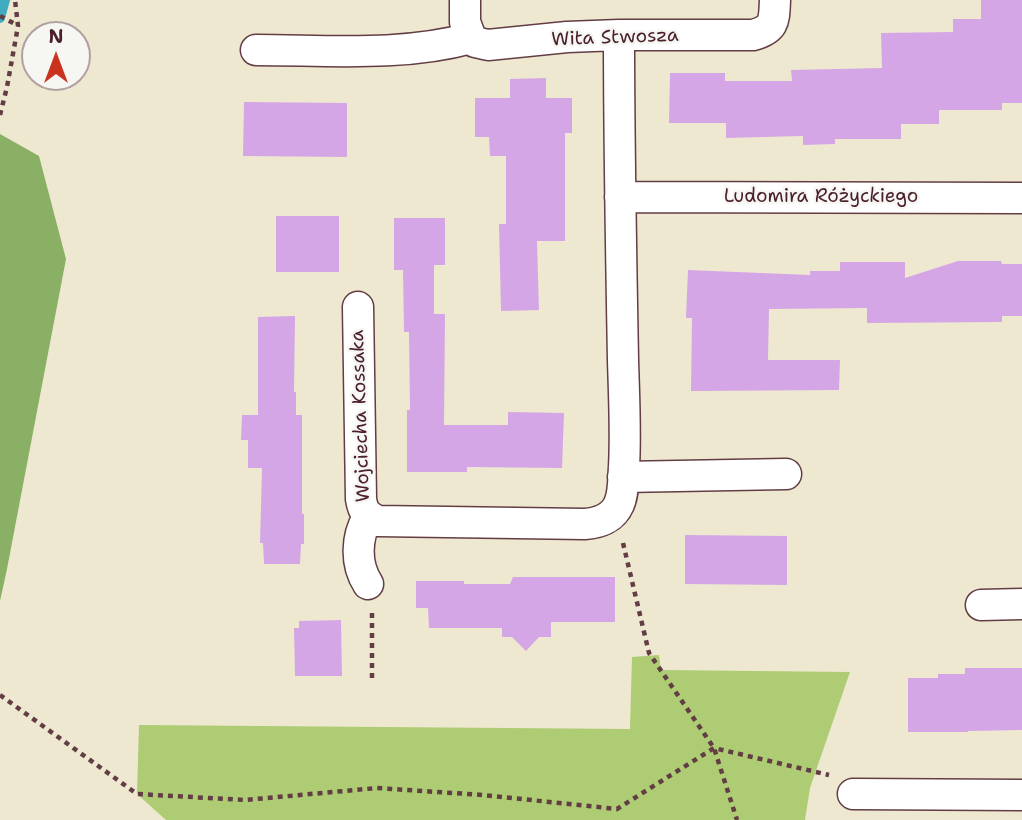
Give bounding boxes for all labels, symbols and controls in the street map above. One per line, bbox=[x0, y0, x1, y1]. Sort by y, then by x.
north arrow bbox=[21, 21, 91, 91]
text: N bbox=[48, 24, 64, 49]
street label: Wita Stwosza bbox=[551, 24, 679, 52]
street label: Ludomira Różyckiego bbox=[724, 186, 918, 208]
street label: Wojciecha Kossaka bbox=[347, 329, 375, 503]

